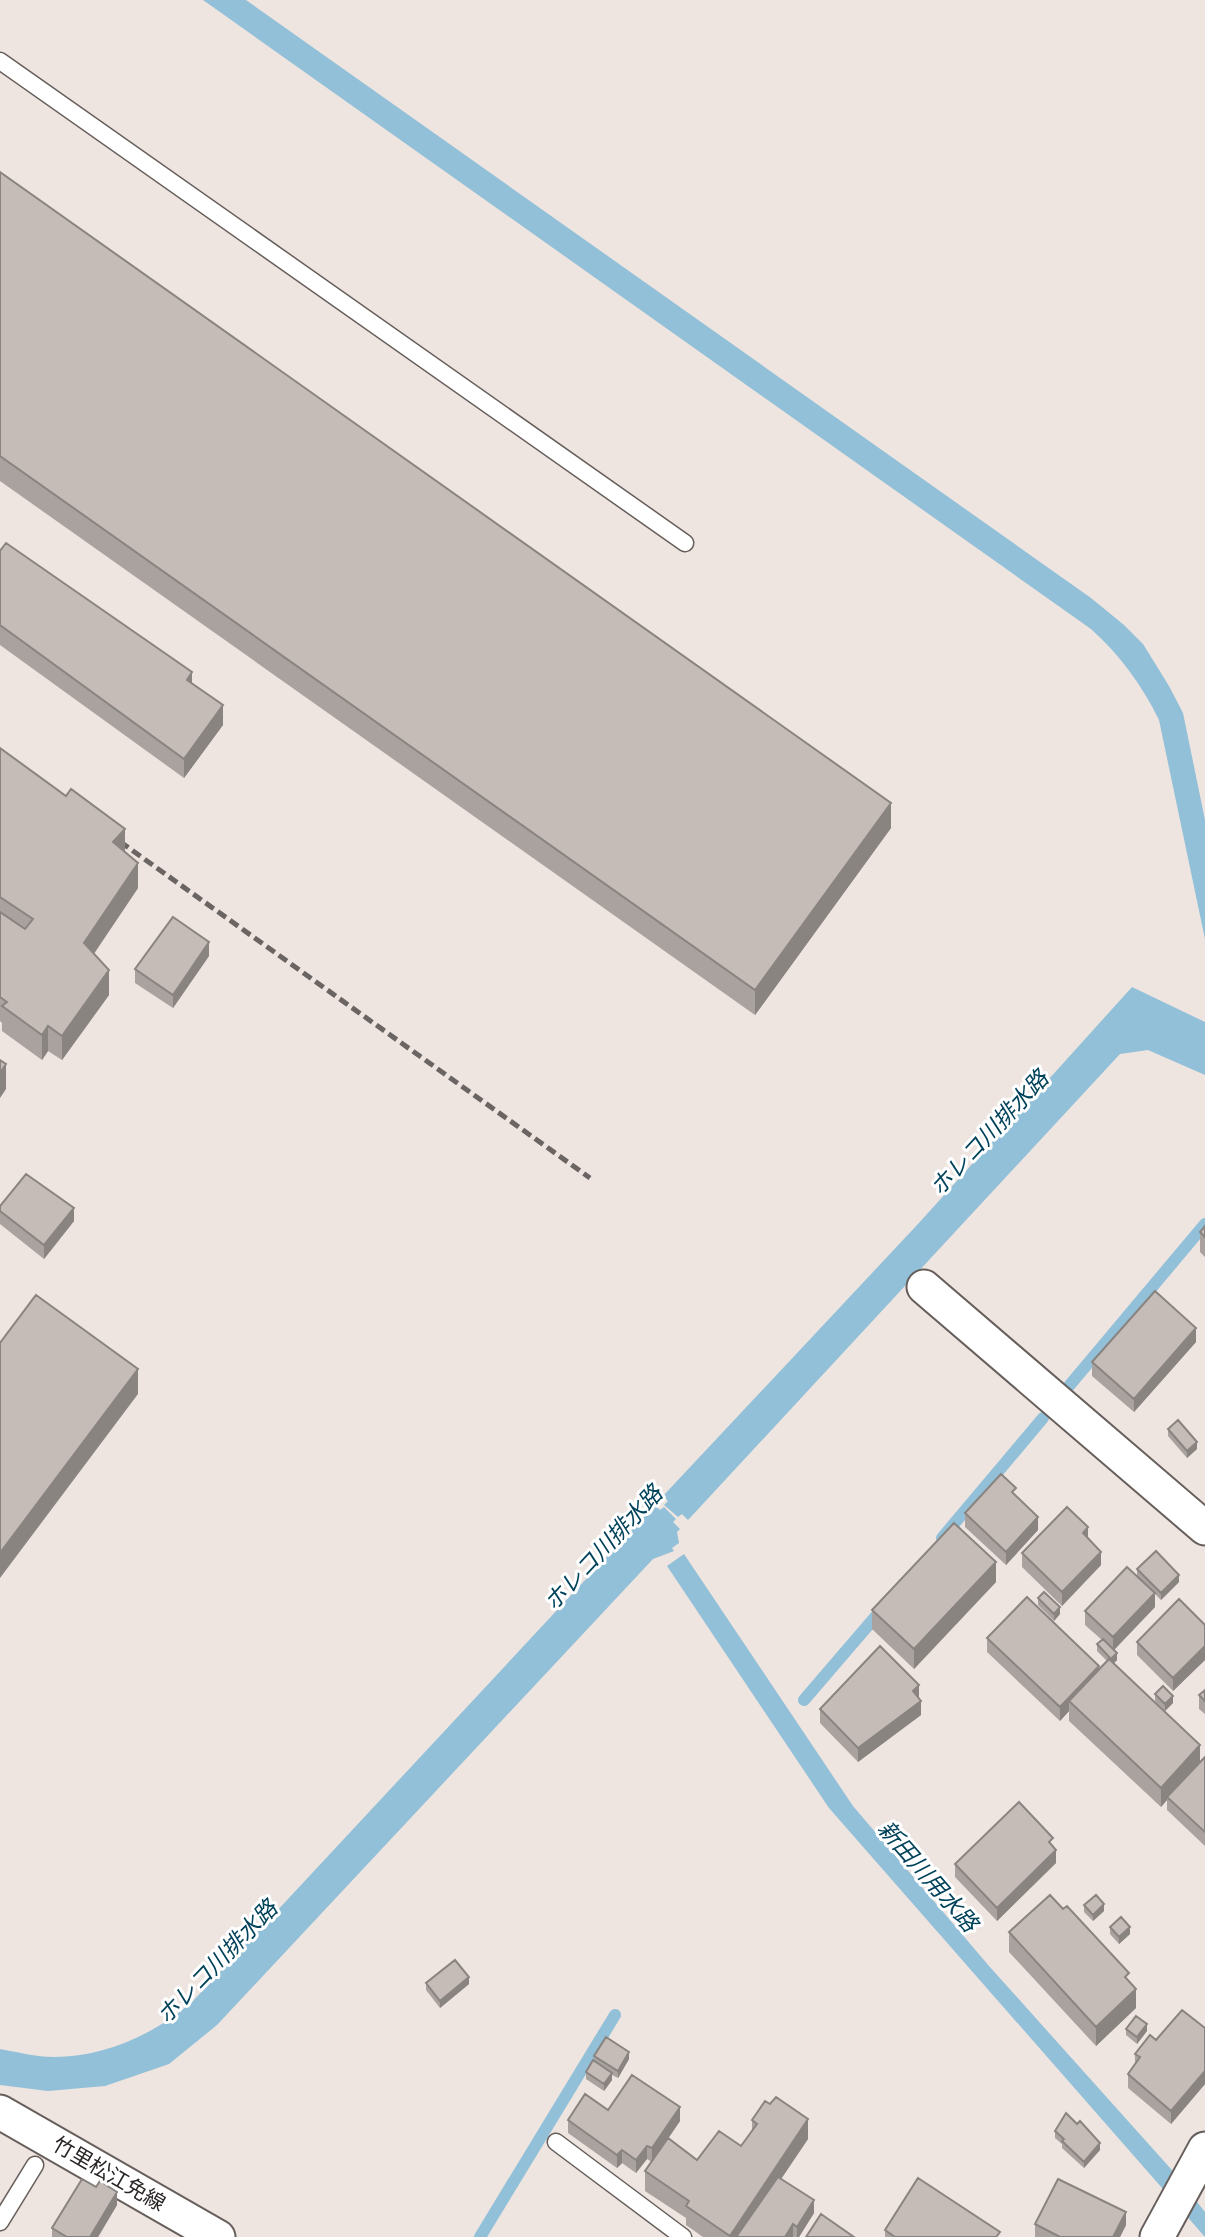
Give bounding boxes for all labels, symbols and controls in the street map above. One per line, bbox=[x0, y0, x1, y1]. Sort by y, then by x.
water label: ホレコ川排水路 bbox=[925, 1064, 1058, 1203]
water label: ホレコ川排水路 bbox=[539, 1479, 672, 1618]
water label: 新田川用水路 bbox=[870, 1816, 984, 1941]
water label: ホレコ川排水路 bbox=[152, 1894, 287, 2032]
street label: 竹里松江免線 bbox=[47, 2132, 170, 2218]

